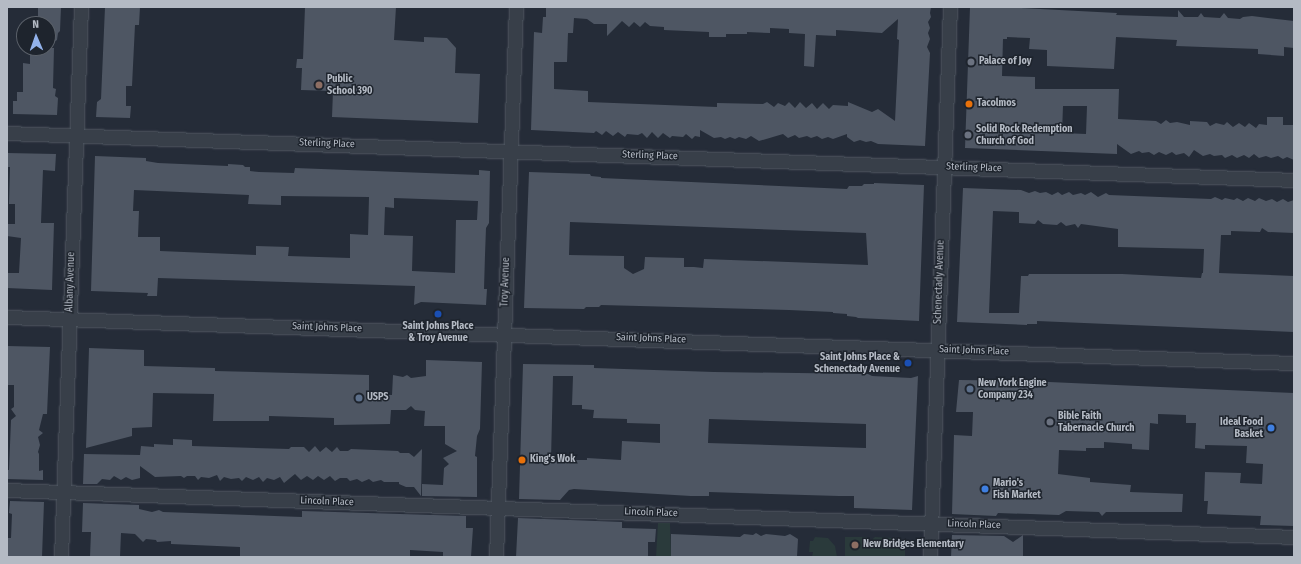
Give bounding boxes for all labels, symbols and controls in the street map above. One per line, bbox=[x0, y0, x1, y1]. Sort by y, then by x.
north arrow bbox=[16, 16, 56, 56]
text: N bbox=[32, 18, 39, 31]
place label: Palace of Joy bbox=[979, 56, 1031, 68]
marker: Palace of Joy bbox=[966, 57, 976, 67]
place label: Public School 390 bbox=[327, 73, 373, 96]
marker: Public School 390 bbox=[314, 80, 324, 90]
place label: Tacolmos bbox=[977, 98, 1016, 110]
marker: Tacolmos bbox=[964, 99, 974, 109]
place label: Solid Rock Redemption Church of God bbox=[976, 123, 1073, 146]
marker: Solid Rock Redemption Church of God bbox=[963, 130, 973, 140]
street label: Sterling Place bbox=[299, 137, 355, 151]
street label: Sterling Place bbox=[622, 149, 678, 163]
street label: Sterling Place bbox=[946, 161, 1002, 175]
street label: Schenectady Avenue bbox=[933, 240, 947, 324]
street label: Albany Avenue bbox=[64, 252, 78, 312]
street label: Troy Avenue bbox=[499, 257, 513, 307]
marker: Saint Johns Place & Troy Avenue bbox=[433, 309, 443, 319]
place label: Saint Johns Place & Troy Avenue bbox=[403, 320, 473, 344]
street label: Saint Johns Place bbox=[292, 321, 362, 335]
street label: Saint Johns Place bbox=[616, 332, 686, 346]
street label: Saint Johns Place bbox=[939, 344, 1009, 358]
place label: Saint Johns Place & Schenectady Avenue bbox=[814, 351, 900, 374]
marker: Saint Johns Place & Schenectady Avenue bbox=[903, 358, 913, 368]
place label: New York Engine Company 234 bbox=[978, 377, 1047, 400]
marker: New York Engine Company 234 bbox=[965, 384, 975, 394]
place label: USPS bbox=[367, 392, 388, 404]
marker: USPS bbox=[354, 393, 364, 403]
place label: Bible Faith Tabernacle Church bbox=[1058, 410, 1134, 434]
place label: Ideal Food Basket bbox=[1220, 416, 1263, 440]
marker: Bible Faith Tabernacle Church bbox=[1045, 417, 1055, 427]
marker: Ideal Food Basket bbox=[1266, 423, 1276, 433]
place label: King's Wok bbox=[530, 454, 575, 466]
marker: King's Wok bbox=[517, 455, 527, 465]
place label: Mario's Fish Market bbox=[993, 477, 1041, 500]
marker: Mario's Fish Market bbox=[980, 484, 990, 494]
street label: Lincoln Place bbox=[300, 495, 354, 509]
street label: Lincoln Place bbox=[624, 506, 678, 520]
street label: Lincoln Place bbox=[947, 518, 1001, 532]
place label: New Bridges Elementary bbox=[863, 539, 964, 551]
marker: New Bridges Elementary bbox=[850, 540, 860, 550]

